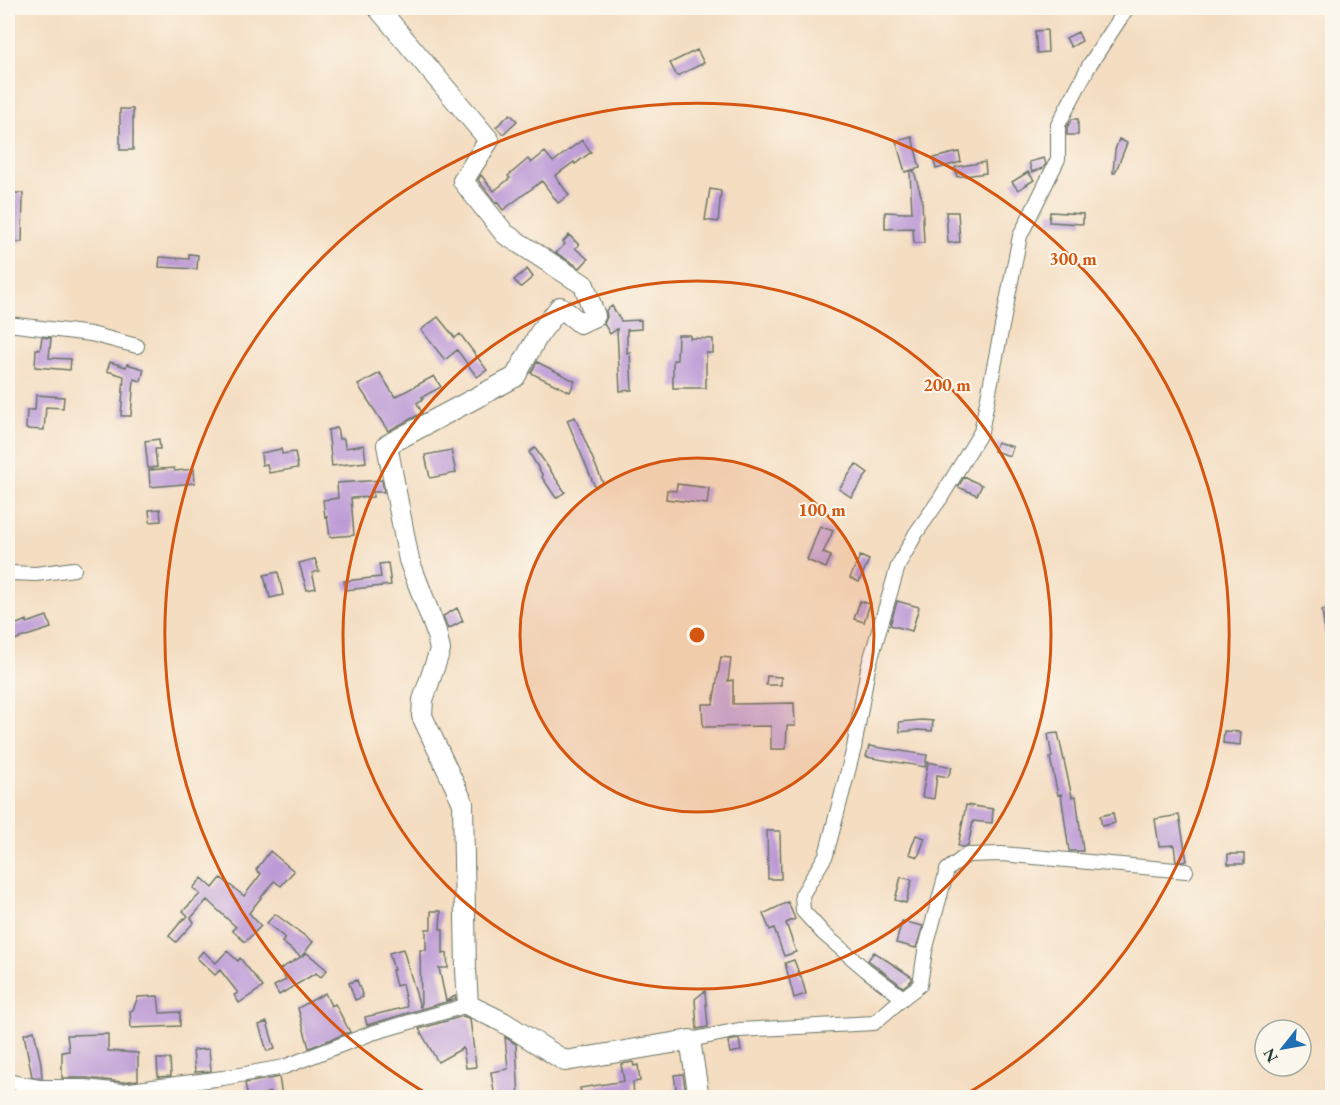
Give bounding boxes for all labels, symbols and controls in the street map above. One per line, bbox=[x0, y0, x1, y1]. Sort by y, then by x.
text: 300 m bbox=[1049, 247, 1097, 270]
text: 200 m bbox=[923, 373, 971, 396]
text: 100 m bbox=[798, 498, 846, 521]
centre of rings bbox=[687, 625, 707, 645]
north arrow bbox=[1253, 1018, 1313, 1078]
text: N bbox=[1258, 1044, 1283, 1066]

